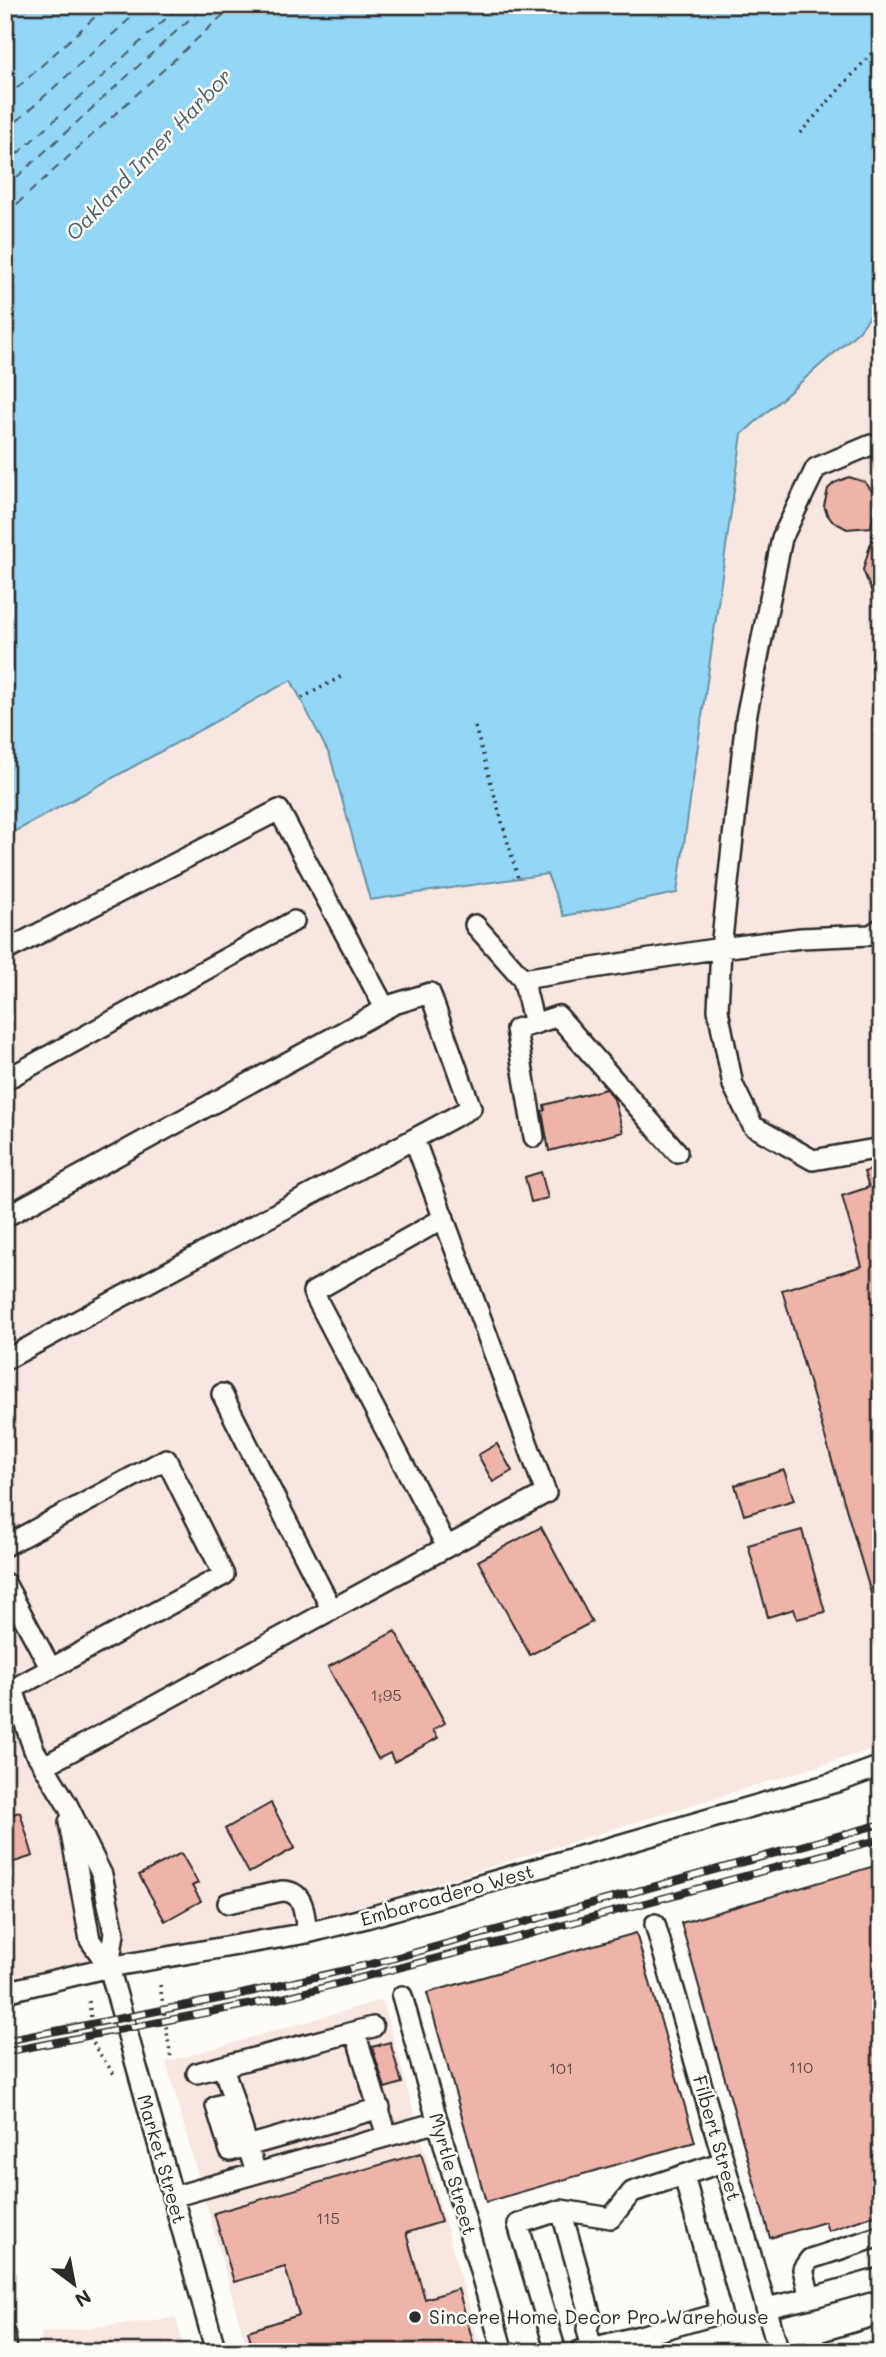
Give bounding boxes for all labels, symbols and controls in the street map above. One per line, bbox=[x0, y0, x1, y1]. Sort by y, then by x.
water label: Oakland Inner Harbor bbox=[59, 62, 237, 246]
house number: 1;95 bbox=[370, 1684, 402, 1705]
street label: Embarcadero West bbox=[357, 1858, 536, 1931]
house number: 110 bbox=[789, 2056, 813, 2077]
house number: 101 bbox=[549, 2057, 573, 2078]
street label: Filbert Street bbox=[688, 2072, 747, 2204]
street label: Market Street bbox=[132, 2091, 193, 2226]
street label: Myrtle Street bbox=[424, 2110, 483, 2238]
house number: 115 bbox=[316, 2207, 340, 2228]
north arrow bbox=[38, 2248, 108, 2318]
text: N bbox=[71, 2284, 96, 2313]
place label: Sincere Home Decor Pro Warehouse bbox=[429, 2304, 769, 2329]
marker: Sincere Home Decor Pro Warehouse bbox=[407, 2309, 423, 2325]

